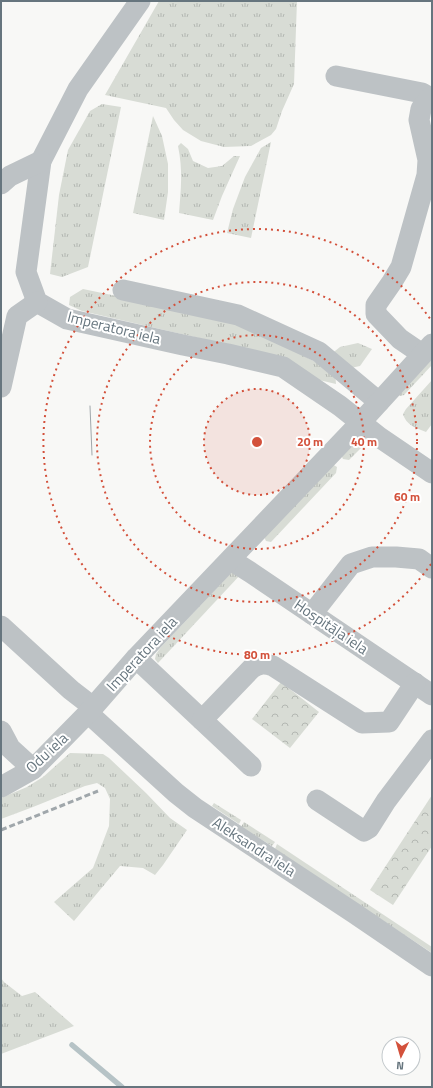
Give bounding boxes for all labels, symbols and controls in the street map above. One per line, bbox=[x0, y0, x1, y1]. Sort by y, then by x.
street label: Imperatora iela bbox=[65, 305, 164, 350]
text: 20 m bbox=[297, 432, 323, 451]
text: 40 m bbox=[351, 432, 377, 451]
centre of rings bbox=[250, 435, 264, 449]
text: 60 m bbox=[394, 487, 420, 506]
street label: Hospitāļa iela bbox=[290, 593, 373, 660]
street label: Imperatora iela bbox=[101, 611, 183, 696]
text: 80 m bbox=[244, 645, 270, 664]
street label: Odu iela bbox=[20, 727, 73, 778]
street label: Aleksandra iela bbox=[208, 811, 301, 882]
north arrow bbox=[381, 1036, 421, 1076]
text: N bbox=[396, 1058, 405, 1074]

